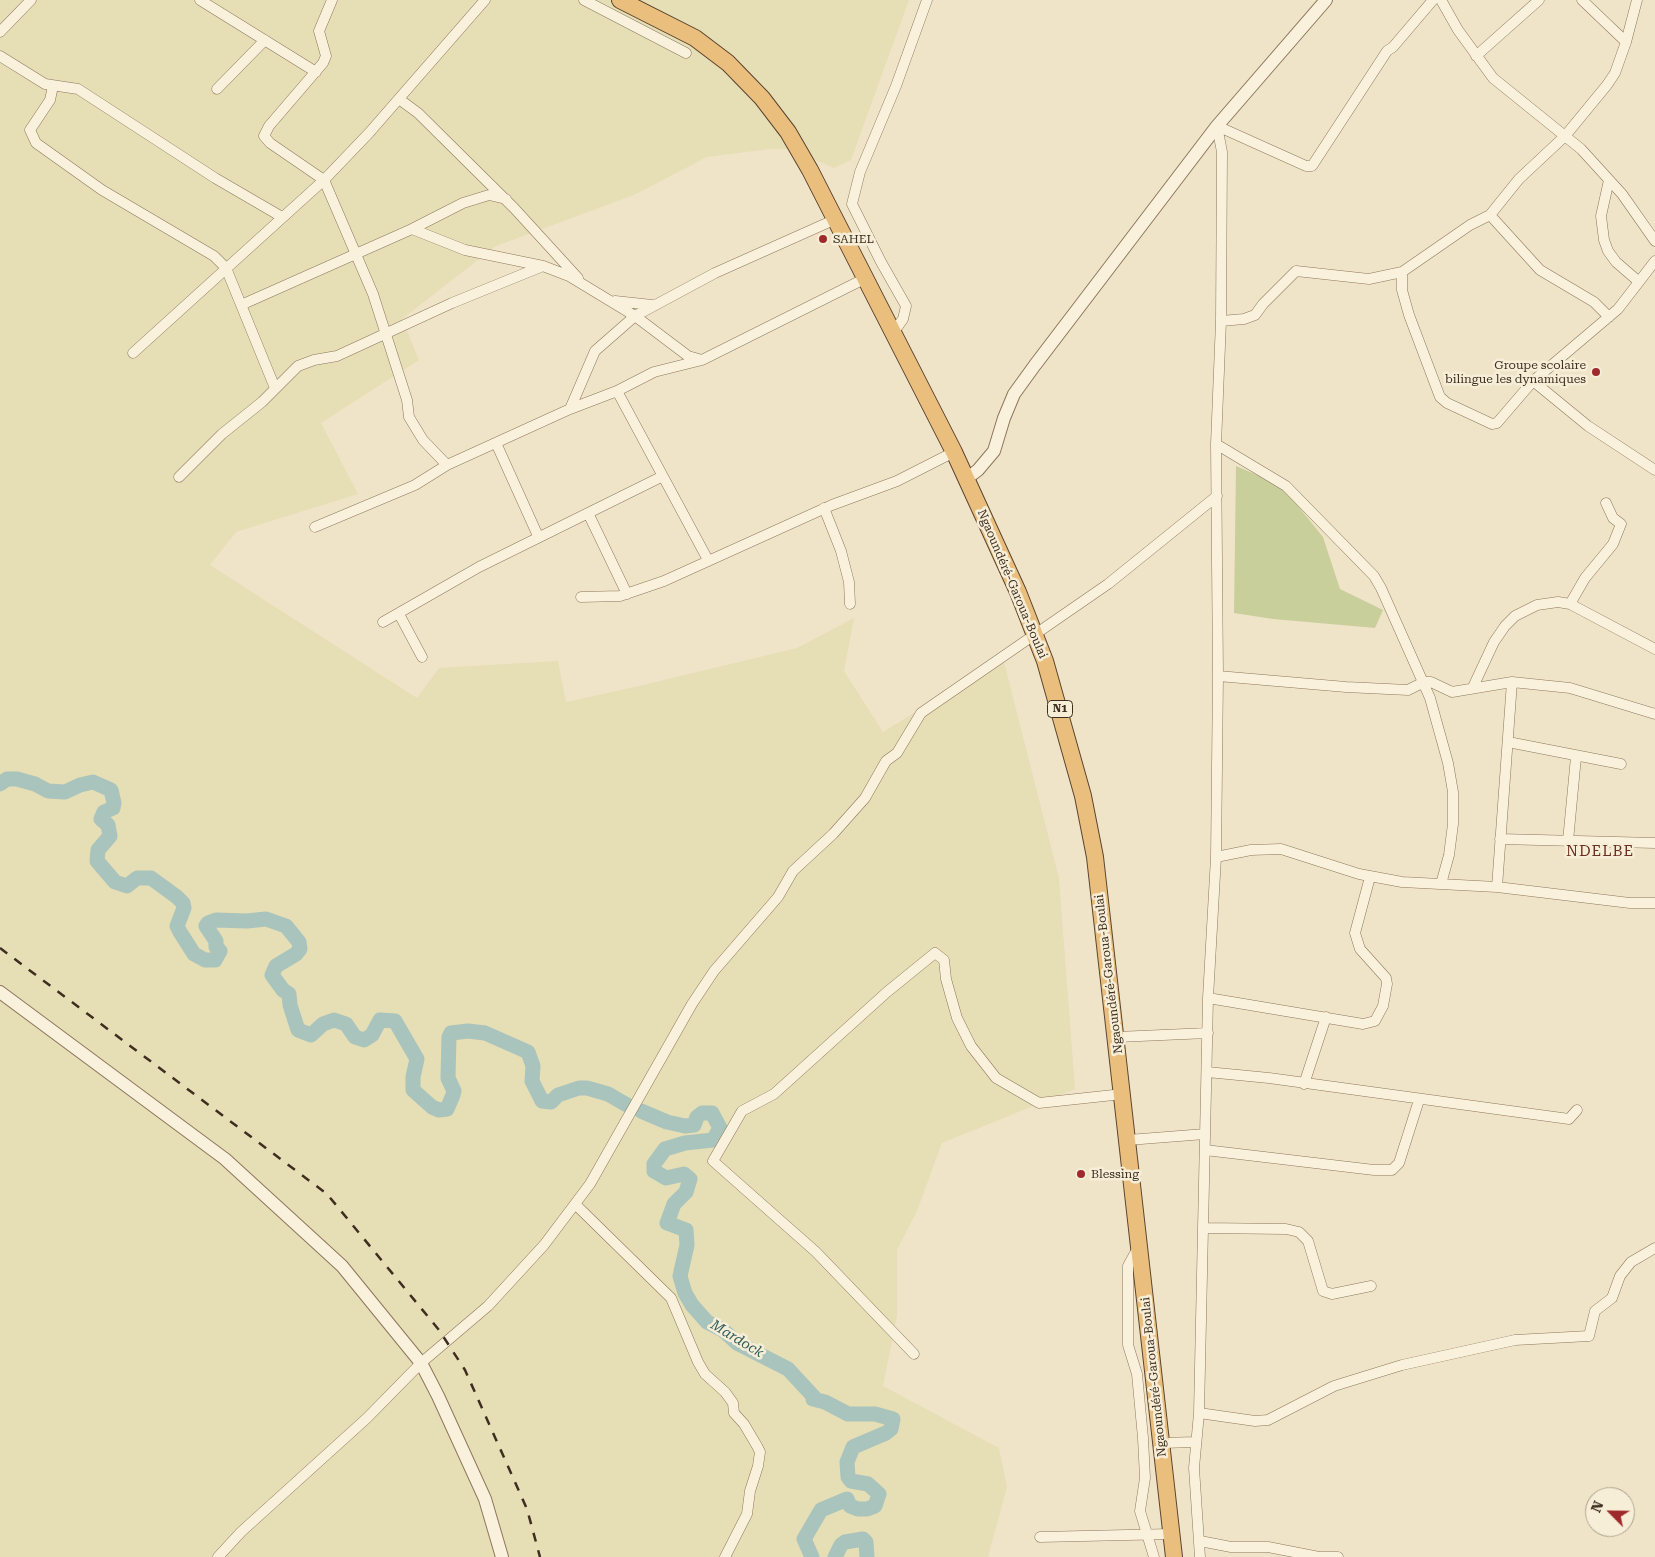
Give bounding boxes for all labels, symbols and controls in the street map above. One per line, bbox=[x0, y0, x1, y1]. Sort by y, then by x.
place label: SAHEL bbox=[833, 232, 874, 246]
marker: SAHEL bbox=[817, 233, 829, 245]
place label: Groupe scolaire bilingue les dynamiques bbox=[1445, 358, 1586, 386]
marker: Groupe scolaire bilingue les dynamiques bbox=[1590, 366, 1602, 378]
street label: Ngaoundéré-Garoua-Boulai bbox=[974, 507, 1050, 661]
road number: N1 bbox=[1048, 701, 1072, 718]
district label: NDELBE bbox=[1565, 843, 1635, 861]
street label: Ngaoundéré-Garoua-Boulai bbox=[1092, 893, 1126, 1055]
place label: Blessing bbox=[1091, 1167, 1139, 1181]
marker: Blessing bbox=[1075, 1168, 1087, 1180]
street label: Ngaoundéré-Garoua-Boulai bbox=[1138, 1296, 1170, 1458]
water label: Mardock bbox=[707, 1317, 767, 1361]
north arrow bbox=[1585, 1487, 1635, 1537]
text: N bbox=[1588, 1498, 1607, 1515]

